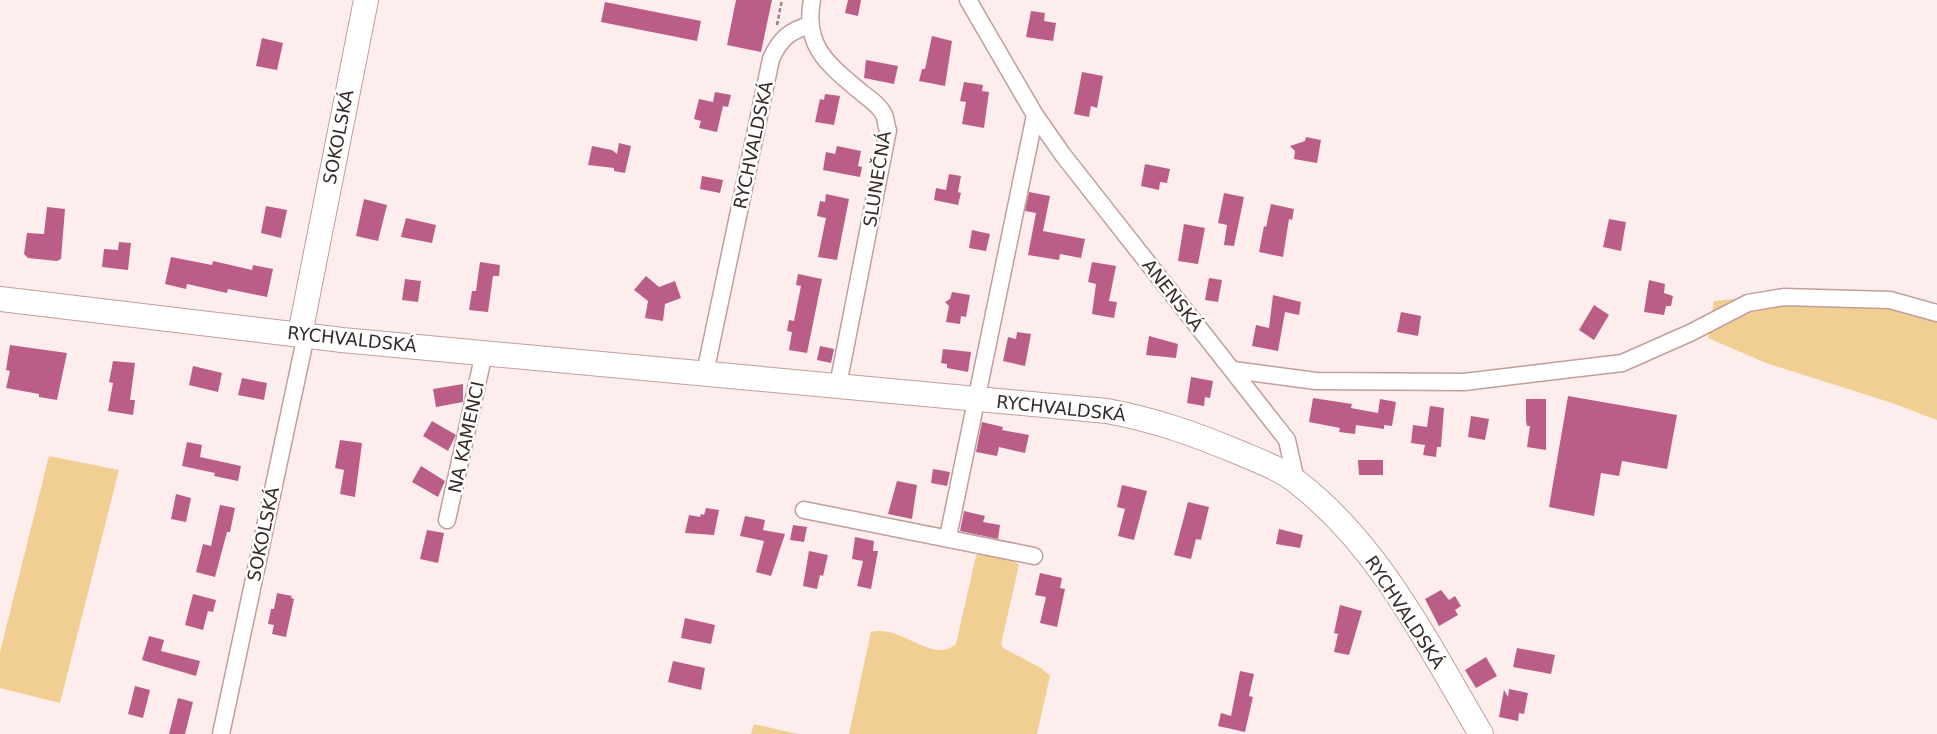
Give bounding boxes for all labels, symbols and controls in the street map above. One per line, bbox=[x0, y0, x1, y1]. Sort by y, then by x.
street label: RYCHVALDSKÁ bbox=[729, 79, 777, 211]
street label: SOKOLSKÁ bbox=[319, 87, 358, 186]
street label: SLUNEČNÁ bbox=[859, 129, 895, 229]
street label: ANENSKÁ bbox=[1138, 255, 1208, 336]
street label: RYCHVALDSKÁ bbox=[286, 322, 418, 356]
street label: NA KAMENCI bbox=[444, 379, 488, 495]
street label: RYCHVALDSKÁ bbox=[995, 391, 1127, 425]
street label: SOKOLSKÁ bbox=[243, 484, 283, 583]
street label: RYCHVALDSKÁ bbox=[1361, 552, 1450, 673]

